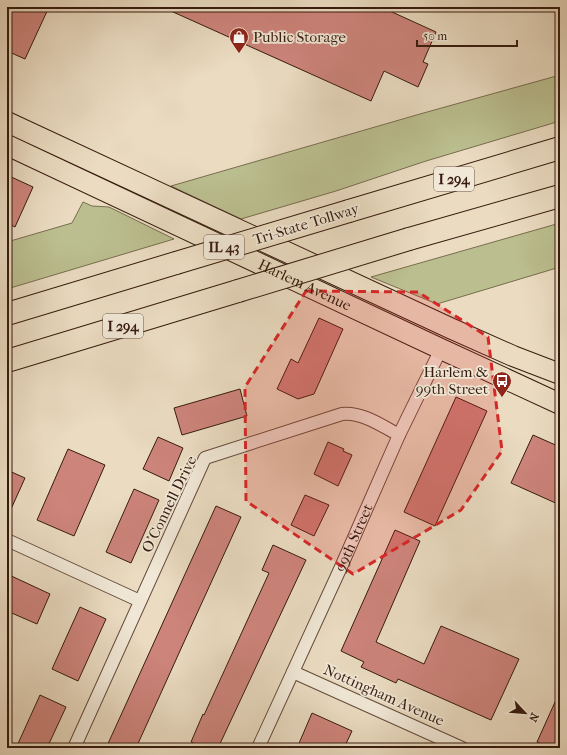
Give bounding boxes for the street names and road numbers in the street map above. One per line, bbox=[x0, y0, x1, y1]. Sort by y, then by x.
road number: I 294 bbox=[434, 167, 474, 191]
street label: Tri-State Tollway bbox=[251, 199, 362, 249]
road number: IL 43 bbox=[204, 235, 244, 259]
street label: Harlem Avenue bbox=[255, 255, 355, 315]
road number: I 294 bbox=[103, 314, 143, 338]
street label: O'Connell Drive bbox=[138, 452, 200, 555]
street label: 99th Street bbox=[331, 500, 377, 575]
street label: Nottingham Avenue bbox=[321, 660, 448, 730]

